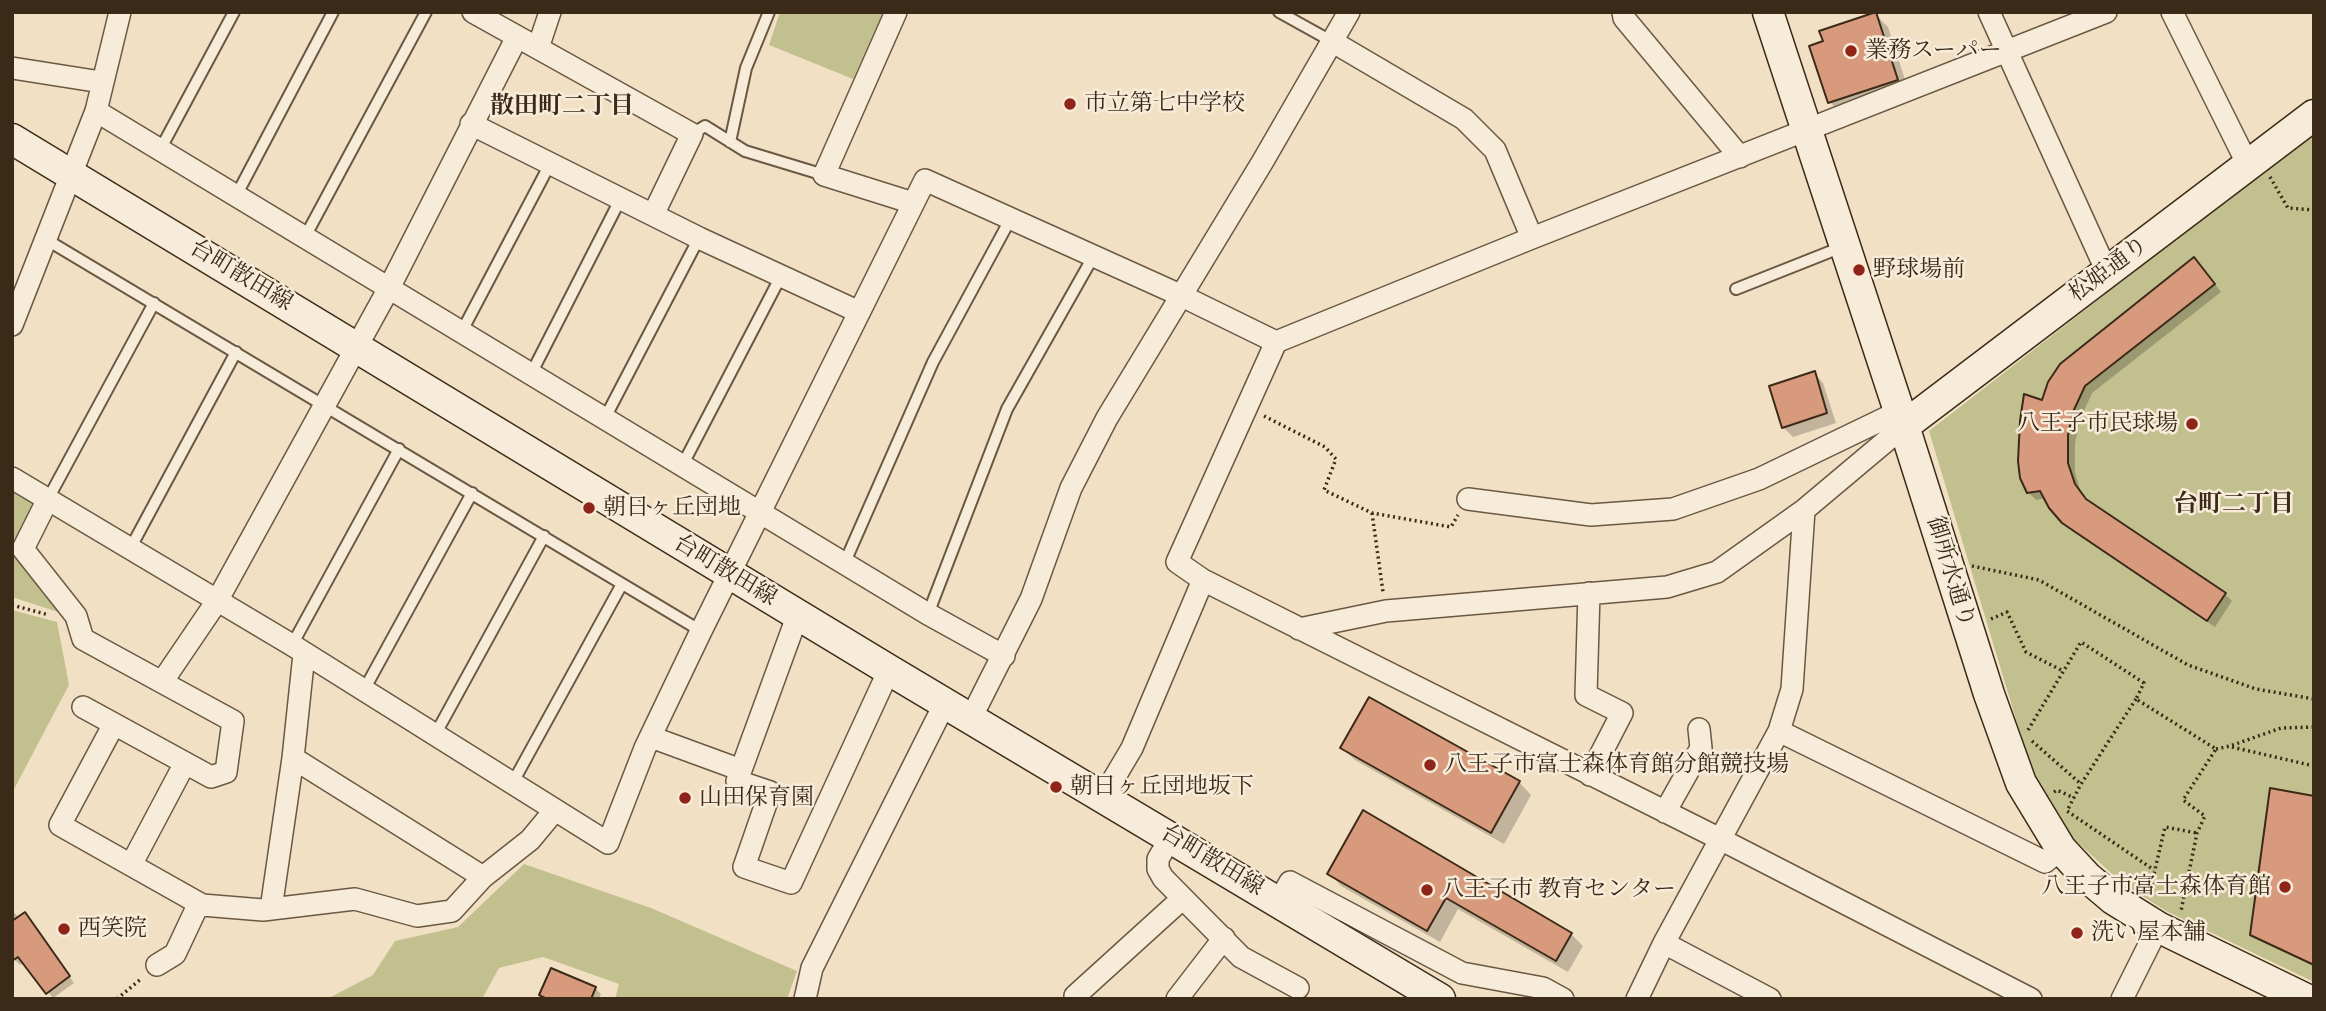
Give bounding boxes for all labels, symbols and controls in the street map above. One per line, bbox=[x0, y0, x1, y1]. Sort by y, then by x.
place label: 業務スーパー bbox=[1865, 37, 2002, 65]
marker: 業務スーパー bbox=[1843, 43, 1859, 59]
place label: 市立第七中学校 bbox=[1084, 90, 1245, 118]
district label: 散田町二丁目 bbox=[490, 93, 634, 121]
marker: 市立第七中学校 bbox=[1062, 96, 1078, 112]
street label: 松姫通り bbox=[2064, 231, 2154, 309]
street label: 台町散田線 bbox=[185, 235, 297, 317]
place label: 野球場前 bbox=[1873, 256, 1965, 284]
marker: 野球場前 bbox=[1851, 262, 1867, 278]
place label: 八王子市民球場 bbox=[2017, 410, 2178, 438]
marker: 八王子市民球場 bbox=[2184, 416, 2200, 432]
district label: 台町二丁目 bbox=[2174, 491, 2294, 519]
place label: 朝日ヶ丘団地 bbox=[603, 494, 741, 522]
marker: 朝日ヶ丘団地 bbox=[581, 500, 597, 516]
street label: 御所水通り bbox=[1920, 513, 1980, 631]
street label: 台町散田線 bbox=[669, 530, 781, 612]
place label: 八王子市富士森体育館分館競技場 bbox=[1444, 751, 1789, 779]
marker: 八王子市富士森体育館分館競技場 bbox=[1422, 757, 1438, 773]
place label: 朝日ヶ丘団地坂下 bbox=[1070, 773, 1254, 801]
marker: 朝日ヶ丘団地坂下 bbox=[1048, 779, 1064, 795]
place label: 山田保育園 bbox=[699, 784, 814, 812]
marker: 山田保育園 bbox=[677, 790, 693, 806]
street label: 台町散田線 bbox=[1156, 820, 1268, 902]
place label: 八王子市富士森体育館 bbox=[2041, 873, 2271, 901]
place label: 八王子市 教育センター bbox=[1441, 876, 1676, 904]
marker: 八王子市富士森体育館 bbox=[2277, 879, 2293, 895]
marker: 八王子市 教育センター bbox=[1419, 882, 1435, 898]
place label: 西笑院 bbox=[78, 915, 147, 943]
place label: 洗い屋本舗 bbox=[2091, 919, 2206, 947]
marker: 西笑院 bbox=[56, 921, 72, 937]
marker: 洗い屋本舗 bbox=[2069, 925, 2085, 941]

